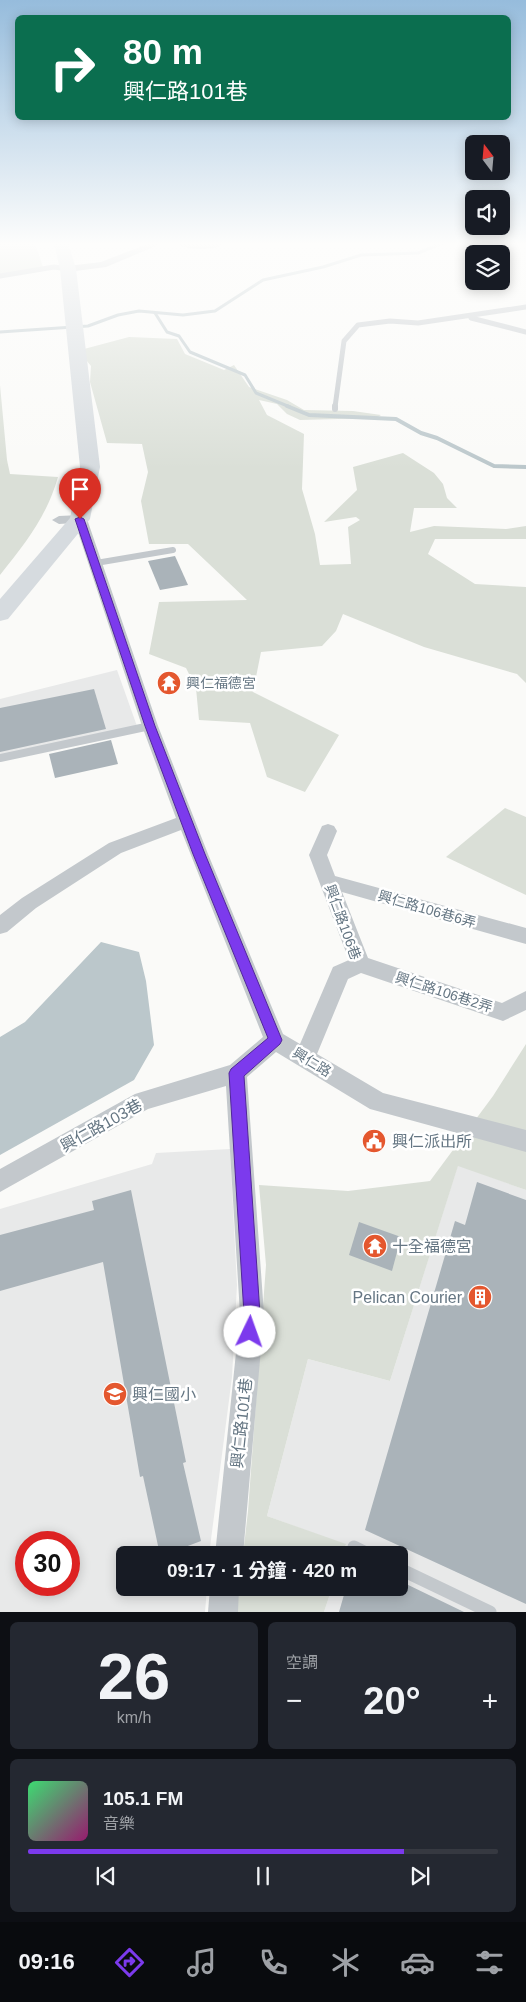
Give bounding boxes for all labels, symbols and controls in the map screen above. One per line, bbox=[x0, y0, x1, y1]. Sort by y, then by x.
text: 80 m bbox=[123, 32, 203, 71]
icon: right bbox=[40, 35, 105, 100]
text: 興仁路101巷 bbox=[123, 79, 248, 104]
north arrow bbox=[465, 135, 510, 180]
map controls bbox=[465, 135, 510, 290]
button: sound bbox=[465, 190, 510, 235]
button: layers bbox=[465, 245, 510, 290]
pin bbox=[59, 468, 101, 519]
icon: arrive bbox=[66, 475, 94, 503]
temple icon: 興仁福德宮 bbox=[156, 670, 182, 696]
place label: 興仁福德宮 bbox=[186, 675, 256, 691]
street label: 興仁路106巷 bbox=[322, 882, 364, 962]
street label: 興仁路106巷6弄 bbox=[376, 887, 478, 931]
street label: 興仁路106巷2弄 bbox=[393, 969, 495, 1015]
street label: 興仁路 bbox=[290, 1044, 334, 1080]
street label: 興仁路103巷 bbox=[57, 1096, 145, 1155]
public building icon: 興仁派出所 bbox=[361, 1128, 387, 1154]
place label: 興仁派出所 bbox=[392, 1133, 472, 1150]
temple icon: 十全福德宮 bbox=[362, 1233, 388, 1259]
place label: 十全福德宮 bbox=[392, 1238, 472, 1255]
building icon: Pelican Courier bbox=[467, 1284, 493, 1310]
place label: Pelican Courier bbox=[353, 1289, 463, 1306]
position arrow bbox=[223, 1305, 275, 1357]
street label: 興仁路101巷 bbox=[228, 1377, 255, 1469]
school or university icon: 興仁國小 bbox=[102, 1381, 128, 1407]
place label: 興仁國小 bbox=[132, 1386, 196, 1403]
speed limit sign: 30 bbox=[15, 1531, 80, 1596]
text: 09:17 · 1 分鐘 · 420 m bbox=[167, 1560, 357, 1581]
text: 26 bbox=[98, 1640, 170, 1713]
text: 空調 bbox=[286, 1654, 318, 1671]
text: 20° bbox=[363, 1680, 421, 1722]
text: − bbox=[286, 1685, 302, 1716]
text: + bbox=[482, 1685, 498, 1716]
text: km/h bbox=[117, 1709, 151, 1726]
text: 105.1 FM bbox=[103, 1788, 183, 1809]
text: 音樂 bbox=[103, 1815, 135, 1832]
icon: previous bbox=[92, 1862, 120, 1890]
icon: pause bbox=[249, 1862, 277, 1890]
icon: next bbox=[406, 1862, 434, 1890]
icon: directions bbox=[112, 1945, 147, 1980]
icon: music bbox=[184, 1945, 219, 1980]
icon: phone bbox=[256, 1945, 291, 1980]
icon: climate bbox=[328, 1945, 363, 1980]
icon: car bbox=[400, 1945, 435, 1980]
icon: filters bbox=[472, 1945, 507, 1980]
text: 09:16 bbox=[19, 1949, 75, 1974]

